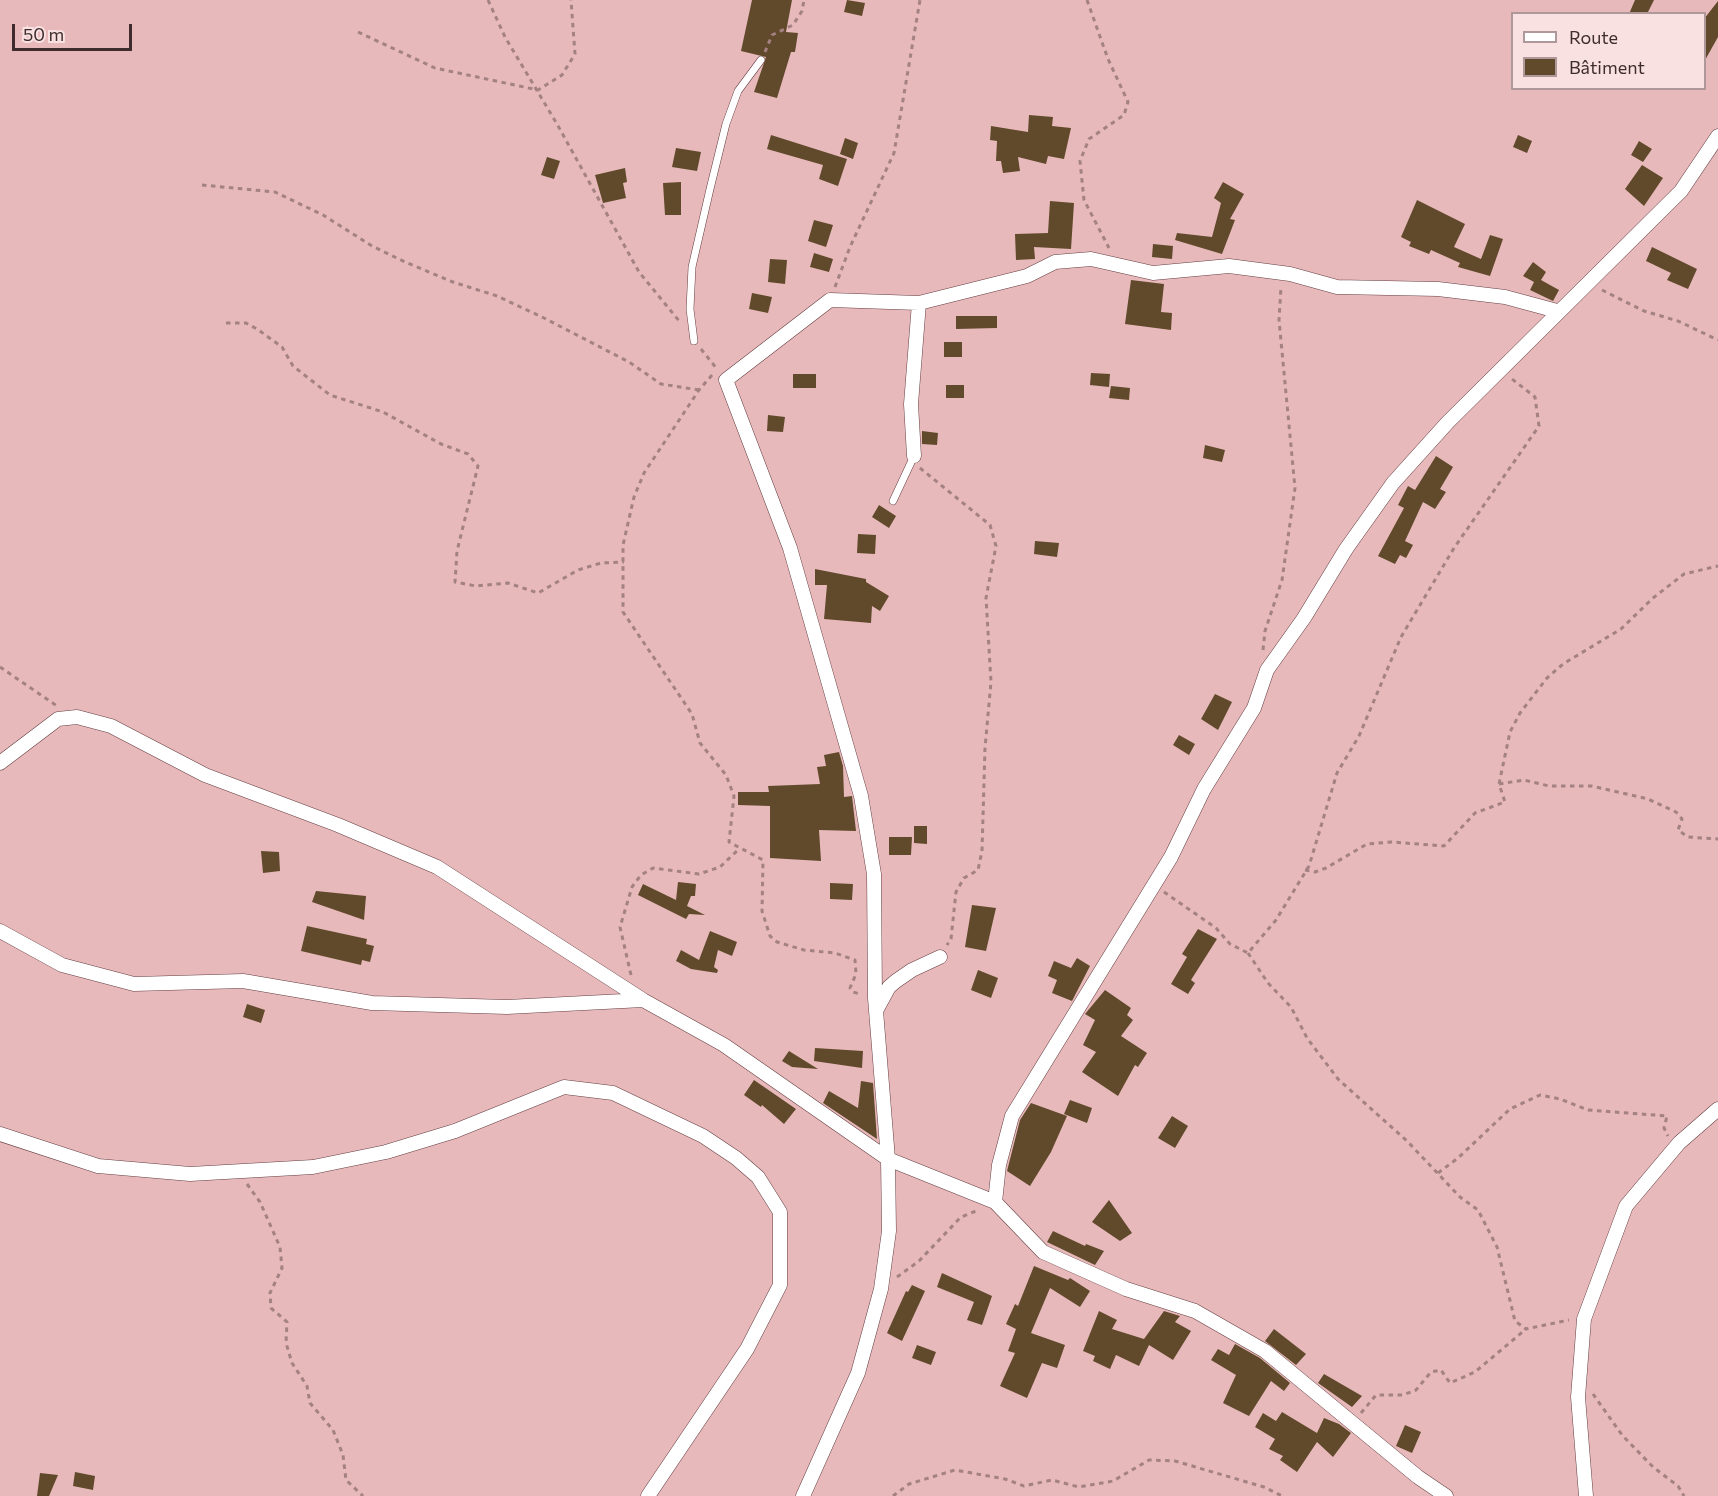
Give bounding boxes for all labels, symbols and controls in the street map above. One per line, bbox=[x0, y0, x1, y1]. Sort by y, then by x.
scale bar bbox=[15, 12, 135, 50]
legend bbox=[1511, 12, 1706, 90]
text: 50 m bbox=[23, 23, 64, 45]
text: Route bbox=[1569, 26, 1618, 48]
text: Bâtiment bbox=[1569, 56, 1645, 78]

